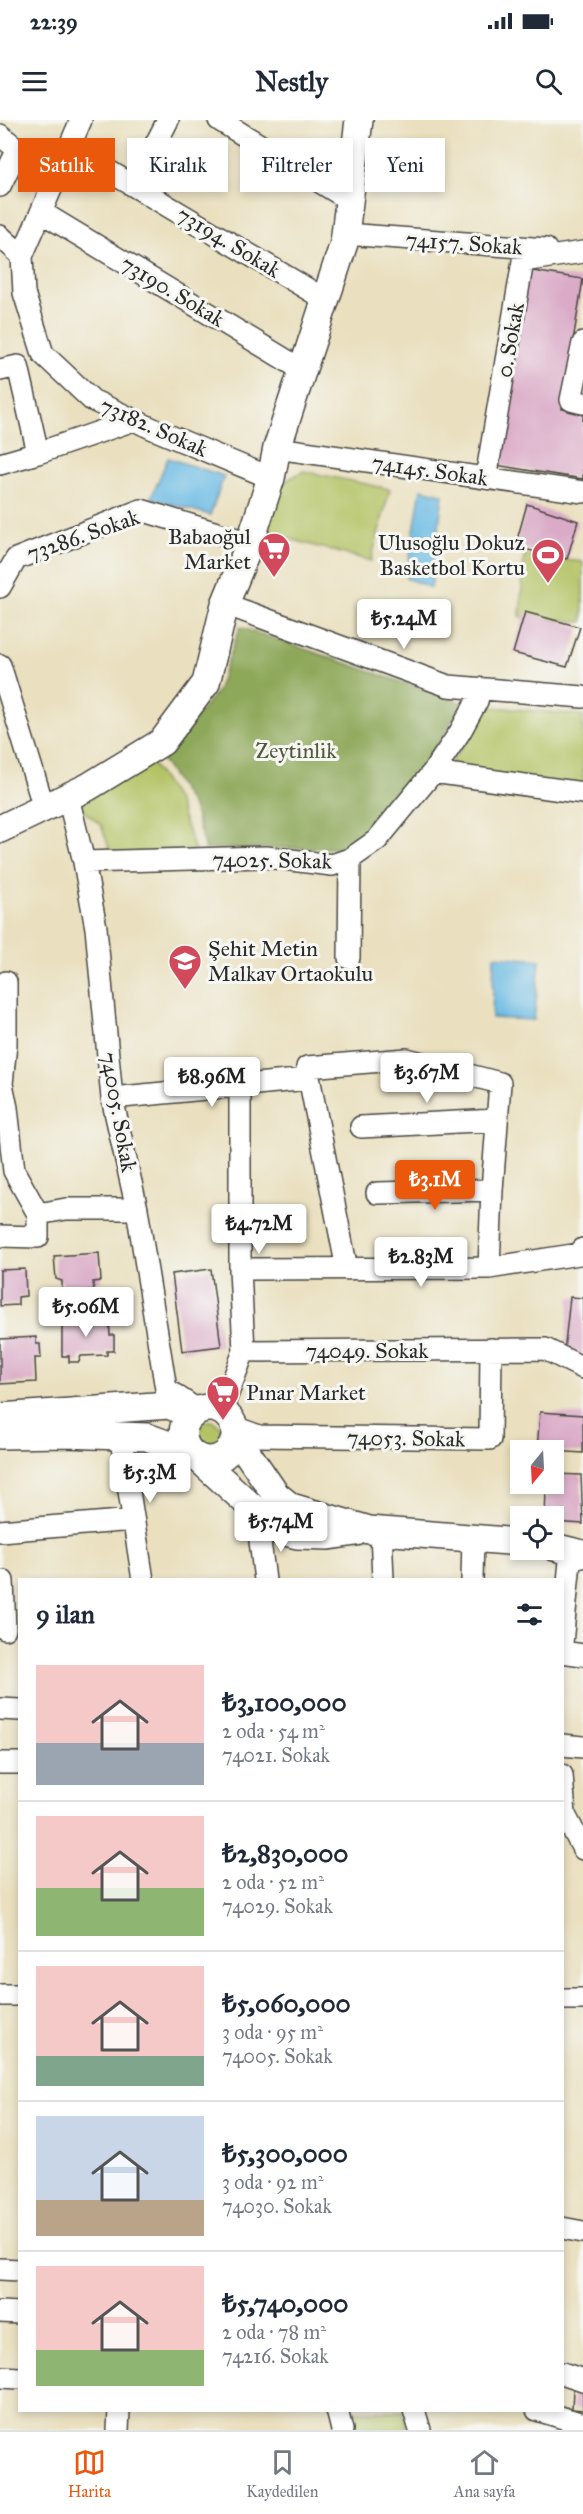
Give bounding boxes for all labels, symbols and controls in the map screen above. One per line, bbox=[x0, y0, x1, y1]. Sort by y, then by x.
text: 22:39 bbox=[30, 8, 78, 35]
icon: menu bbox=[18, 65, 51, 98]
text: Nestly bbox=[255, 65, 328, 98]
icon: search bbox=[532, 65, 565, 98]
chip: Satılık bbox=[18, 138, 115, 192]
chip: Kiralık bbox=[127, 138, 228, 192]
chip: Filtreler bbox=[240, 138, 353, 192]
chip: Yeni bbox=[365, 138, 445, 192]
street label: 73194. Sokak bbox=[172, 200, 287, 284]
street label: 74157. Sokak bbox=[405, 225, 524, 261]
street label: 73190. Sokak bbox=[116, 249, 231, 333]
street label: 0. Sokak bbox=[490, 300, 530, 380]
street label: 73182. Sokak bbox=[96, 391, 213, 463]
street label: 74145. Sokak bbox=[370, 448, 491, 492]
street label: 73286. Sokak bbox=[23, 503, 144, 567]
place label: Babaoğul Market bbox=[168, 523, 251, 575]
place label: Ulusoğlu Dokuz Basketbol Kortu bbox=[378, 529, 525, 581]
supermarket icon: Babaoğul Market bbox=[256, 531, 292, 578]
sports icon: Ulusoğlu Dokuz Basketbol Kortu bbox=[530, 537, 566, 584]
pin: ₺5.24M bbox=[355, 599, 453, 650]
text: ₺5.24M bbox=[371, 606, 437, 630]
park label: Zeytinlik bbox=[255, 737, 337, 764]
street label: 74025. Sokak bbox=[212, 845, 333, 875]
place label: Şehit Metin Malkav Ortaokulu bbox=[208, 935, 374, 987]
school or university icon: Şehit Metin Malkav Ortaokulu bbox=[167, 943, 203, 990]
street label: 74005. Sokak bbox=[95, 1050, 143, 1175]
pin: ₺3.67M bbox=[378, 1053, 476, 1104]
pin: ₺8.96M bbox=[163, 1057, 261, 1108]
text: ₺3.67M bbox=[394, 1060, 460, 1084]
text: ₺8.96M bbox=[178, 1064, 246, 1088]
pin: ₺3.1M bbox=[393, 1160, 477, 1211]
text: ₺3.1M bbox=[409, 1167, 461, 1191]
pin: ₺4.72M bbox=[210, 1204, 308, 1255]
text: ₺4.72M bbox=[225, 1211, 293, 1235]
pin: ₺2.83M bbox=[372, 1237, 470, 1288]
text: ₺2.83M bbox=[388, 1244, 454, 1268]
pin: ₺5.06M bbox=[37, 1287, 135, 1338]
text: ₺5.06M bbox=[53, 1294, 119, 1318]
street label: 74049. Sokak bbox=[305, 1337, 429, 1364]
supermarket icon: Pınar Market bbox=[205, 1374, 241, 1421]
place label: Pınar Market bbox=[246, 1379, 366, 1406]
street label: 74053. Sokak bbox=[347, 1423, 466, 1453]
north arrow bbox=[510, 1440, 564, 1494]
map controls bbox=[510, 1440, 564, 1560]
pin: ₺5.3M bbox=[108, 1453, 192, 1504]
text: ₺5.3M bbox=[123, 1460, 177, 1484]
pin: ₺5.74M bbox=[232, 1502, 330, 1553]
button: locate bbox=[510, 1506, 564, 1560]
text: ₺5.74M bbox=[248, 1509, 314, 1533]
text: 9 ilan bbox=[36, 1598, 95, 1630]
icon: filters bbox=[513, 1598, 546, 1631]
text: ₺3,100,000 bbox=[222, 1686, 347, 1718]
icon: home bbox=[84, 1689, 156, 1761]
text: 2 oda · 54 m² bbox=[222, 1719, 325, 1743]
text: 74021. Sokak bbox=[222, 1743, 330, 1767]
text: ₺2,830,000 bbox=[222, 1837, 348, 1869]
icon: home bbox=[84, 1840, 156, 1912]
text: 2 oda · 52 m² bbox=[222, 1870, 324, 1894]
text: 74029. Sokak bbox=[222, 1894, 333, 1918]
text: ₺5,060,000 bbox=[222, 1987, 351, 2019]
icon: home bbox=[84, 1990, 156, 2062]
text: 3 oda · 95 m² bbox=[222, 2020, 323, 2044]
text: 74005. Sokak bbox=[222, 2044, 333, 2068]
text: ₺5,300,000 bbox=[222, 2137, 348, 2169]
icon: home bbox=[84, 2140, 156, 2212]
text: 3 oda · 92 m² bbox=[222, 2170, 324, 2194]
text: 74030. Sokak bbox=[222, 2194, 332, 2218]
text: ₺5,740,000 bbox=[222, 2287, 349, 2319]
icon: home bbox=[84, 2290, 156, 2362]
text: 2 oda · 78 m² bbox=[222, 2320, 326, 2344]
text: 74216. Sokak bbox=[222, 2344, 328, 2368]
tab: Harita bbox=[68, 2446, 111, 2501]
tab: Kaydedilen bbox=[246, 2446, 318, 2501]
tab: Ana sayfa bbox=[454, 2446, 515, 2501]

